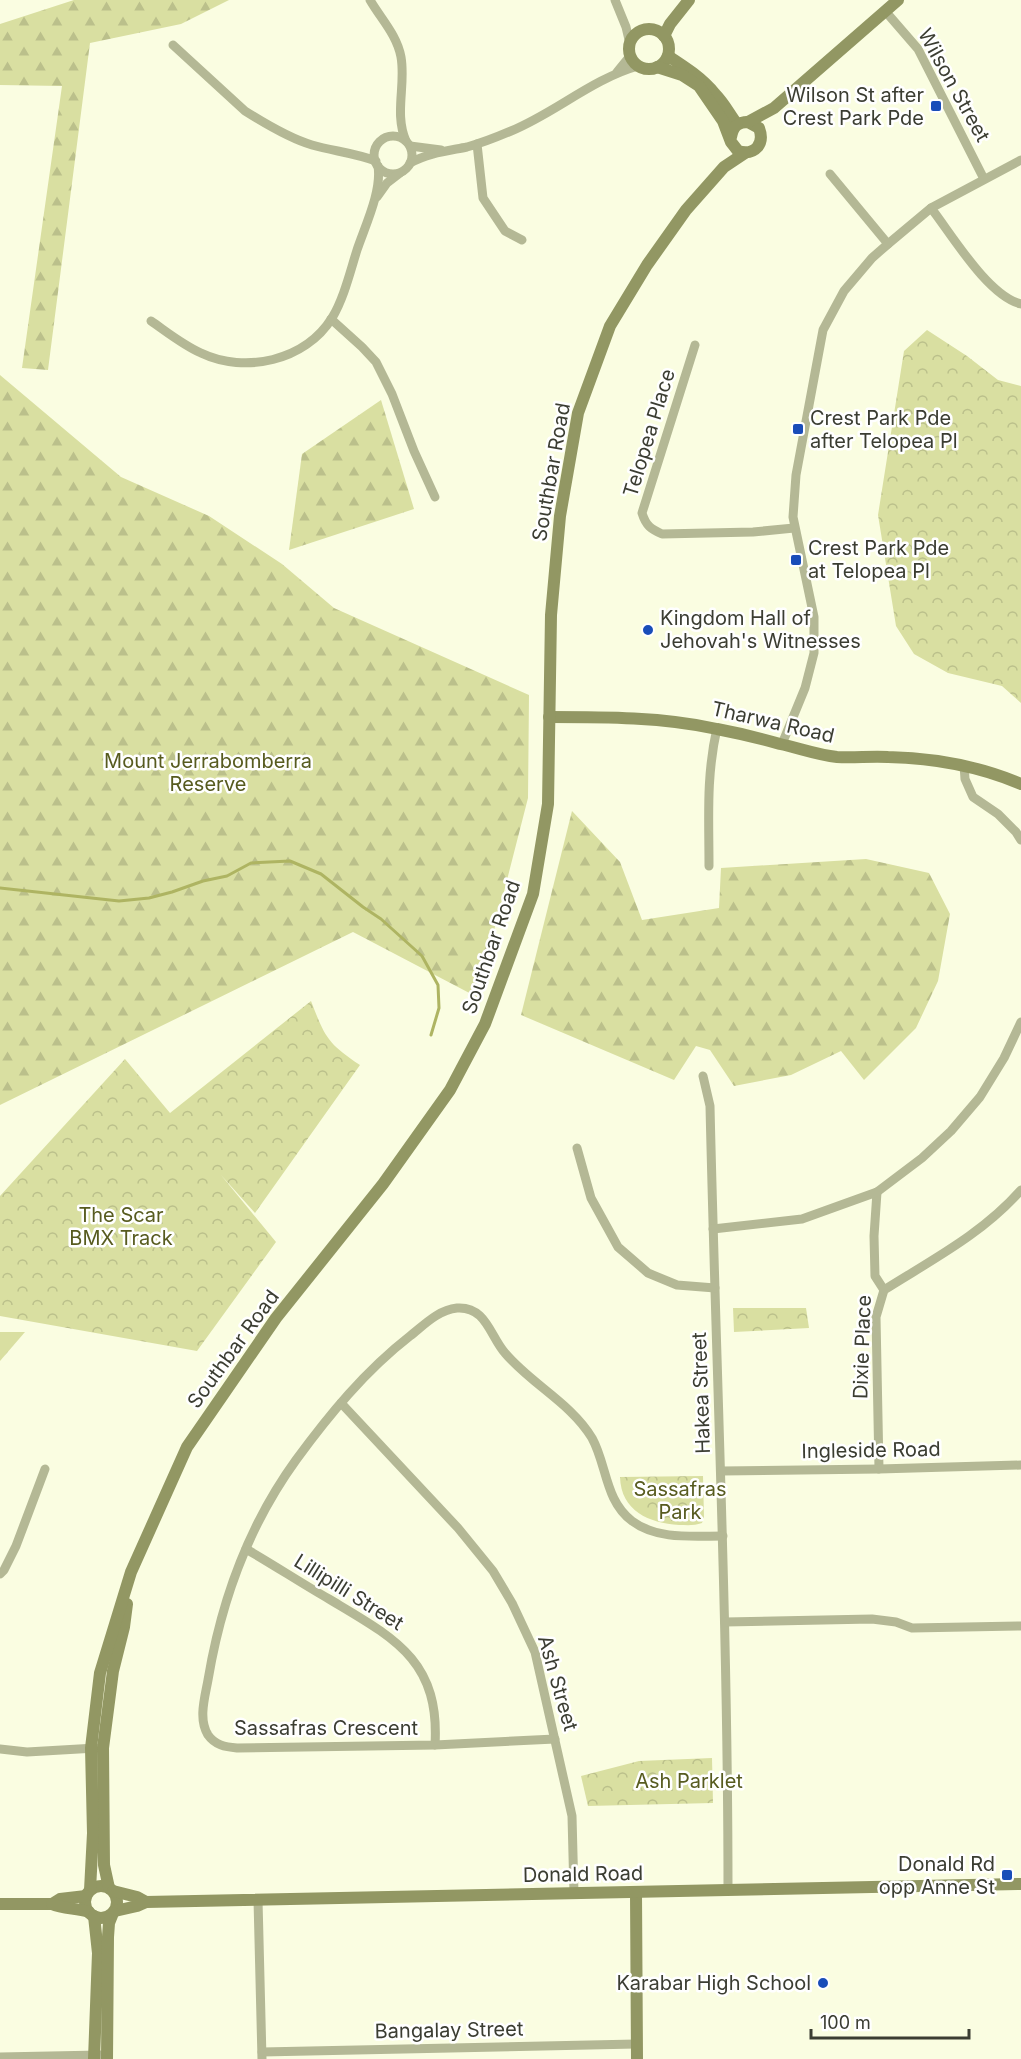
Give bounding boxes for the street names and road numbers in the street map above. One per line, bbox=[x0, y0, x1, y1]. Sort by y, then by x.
street label: Wilson Street bbox=[913, 24, 995, 146]
street label: Telopea Place bbox=[618, 366, 680, 500]
street label: Southbar Road bbox=[527, 401, 575, 543]
street label: Tharwa Road bbox=[709, 696, 837, 748]
street label: Southbar Road bbox=[457, 877, 525, 1017]
street label: Southbar Road bbox=[182, 1285, 284, 1413]
street label: Dixie Place bbox=[848, 1294, 876, 1400]
street label: Hakea Street bbox=[687, 1331, 715, 1454]
street label: Ingleside Road bbox=[801, 1437, 941, 1463]
street label: Lillipilli Street bbox=[290, 1549, 408, 1635]
street label: Ash Street bbox=[533, 1632, 583, 1734]
street label: Sassafras Crescent bbox=[234, 1716, 419, 1740]
street label: Donald Road bbox=[523, 1861, 643, 1887]
street label: Bangalay Street bbox=[374, 2017, 524, 2043]

